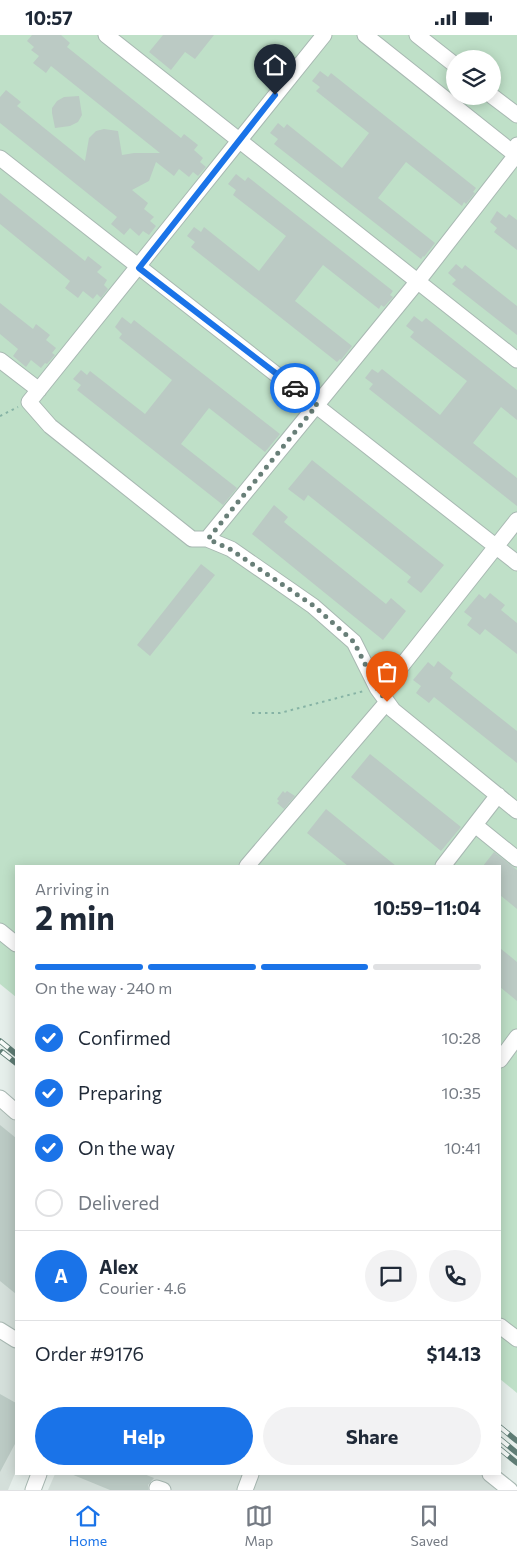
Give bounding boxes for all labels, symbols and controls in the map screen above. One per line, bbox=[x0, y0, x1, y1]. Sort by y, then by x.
text: 10:57 bbox=[25, 6, 73, 29]
pin bbox=[254, 44, 296, 95]
map controls bbox=[446, 50, 501, 105]
button: layers bbox=[446, 50, 501, 105]
icon: home bbox=[261, 51, 289, 79]
courier bbox=[270, 363, 320, 413]
icon: car bbox=[281, 374, 309, 402]
pin bbox=[366, 651, 408, 702]
icon: bag bbox=[373, 658, 401, 686]
text: Arriving in bbox=[35, 879, 109, 898]
text: 10:59–11:04 bbox=[374, 896, 481, 919]
text: 2 min bbox=[35, 897, 115, 937]
text: On the way · 240 m bbox=[35, 978, 172, 997]
icon: check bbox=[35, 1024, 63, 1052]
text: Confirmed bbox=[78, 1026, 171, 1049]
text: 10:28 bbox=[441, 1028, 481, 1047]
icon: check bbox=[35, 1079, 63, 1107]
text: Preparing bbox=[78, 1081, 162, 1104]
text: 10:35 bbox=[442, 1083, 481, 1102]
icon: check bbox=[35, 1134, 63, 1162]
text: On the way bbox=[78, 1136, 175, 1159]
text: 10:41 bbox=[444, 1138, 481, 1157]
text: Delivered bbox=[78, 1191, 159, 1214]
button: chat bbox=[365, 1250, 417, 1302]
button: phone bbox=[429, 1250, 481, 1302]
text: Alex bbox=[99, 1255, 139, 1278]
text: A bbox=[54, 1264, 68, 1287]
text: Courier · 4.6 bbox=[99, 1278, 186, 1297]
text: Order #9176 bbox=[35, 1342, 144, 1365]
text: $14.13 bbox=[427, 1342, 481, 1365]
button: Help bbox=[35, 1407, 253, 1465]
button: Share bbox=[263, 1407, 481, 1465]
tab: Home bbox=[69, 1502, 107, 1549]
tab: Map bbox=[244, 1502, 273, 1549]
tab: Saved bbox=[411, 1502, 448, 1549]

